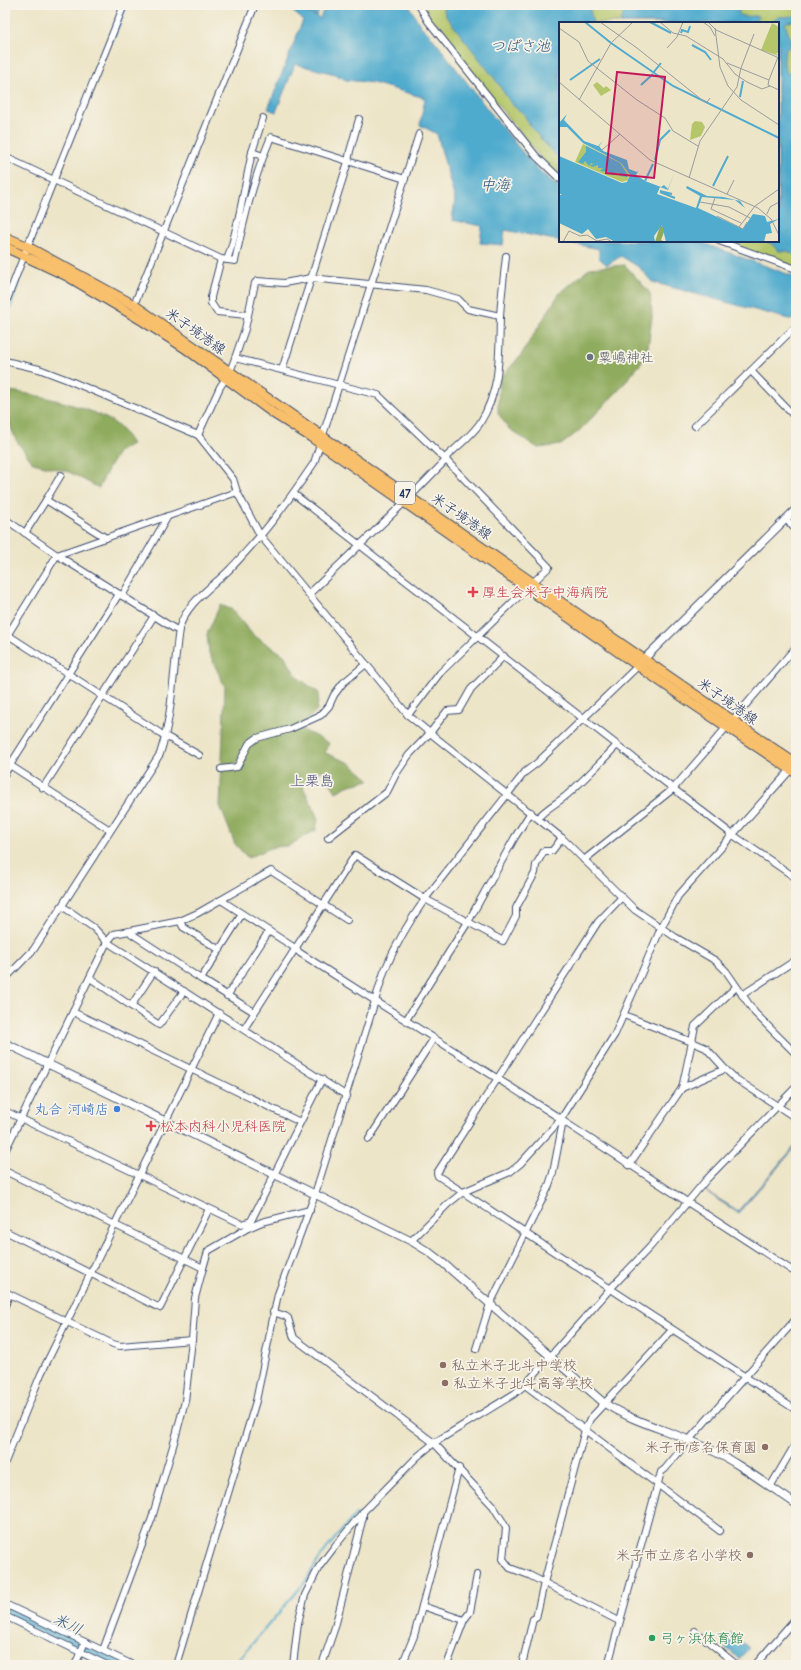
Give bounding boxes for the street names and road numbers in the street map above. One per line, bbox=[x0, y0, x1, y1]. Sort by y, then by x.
street label: 米子境港線 bbox=[162, 304, 229, 358]
road number: 47 bbox=[395, 482, 415, 504]
street label: 米子境港線 bbox=[428, 489, 495, 543]
street label: 米子境港線 bbox=[694, 674, 761, 728]

